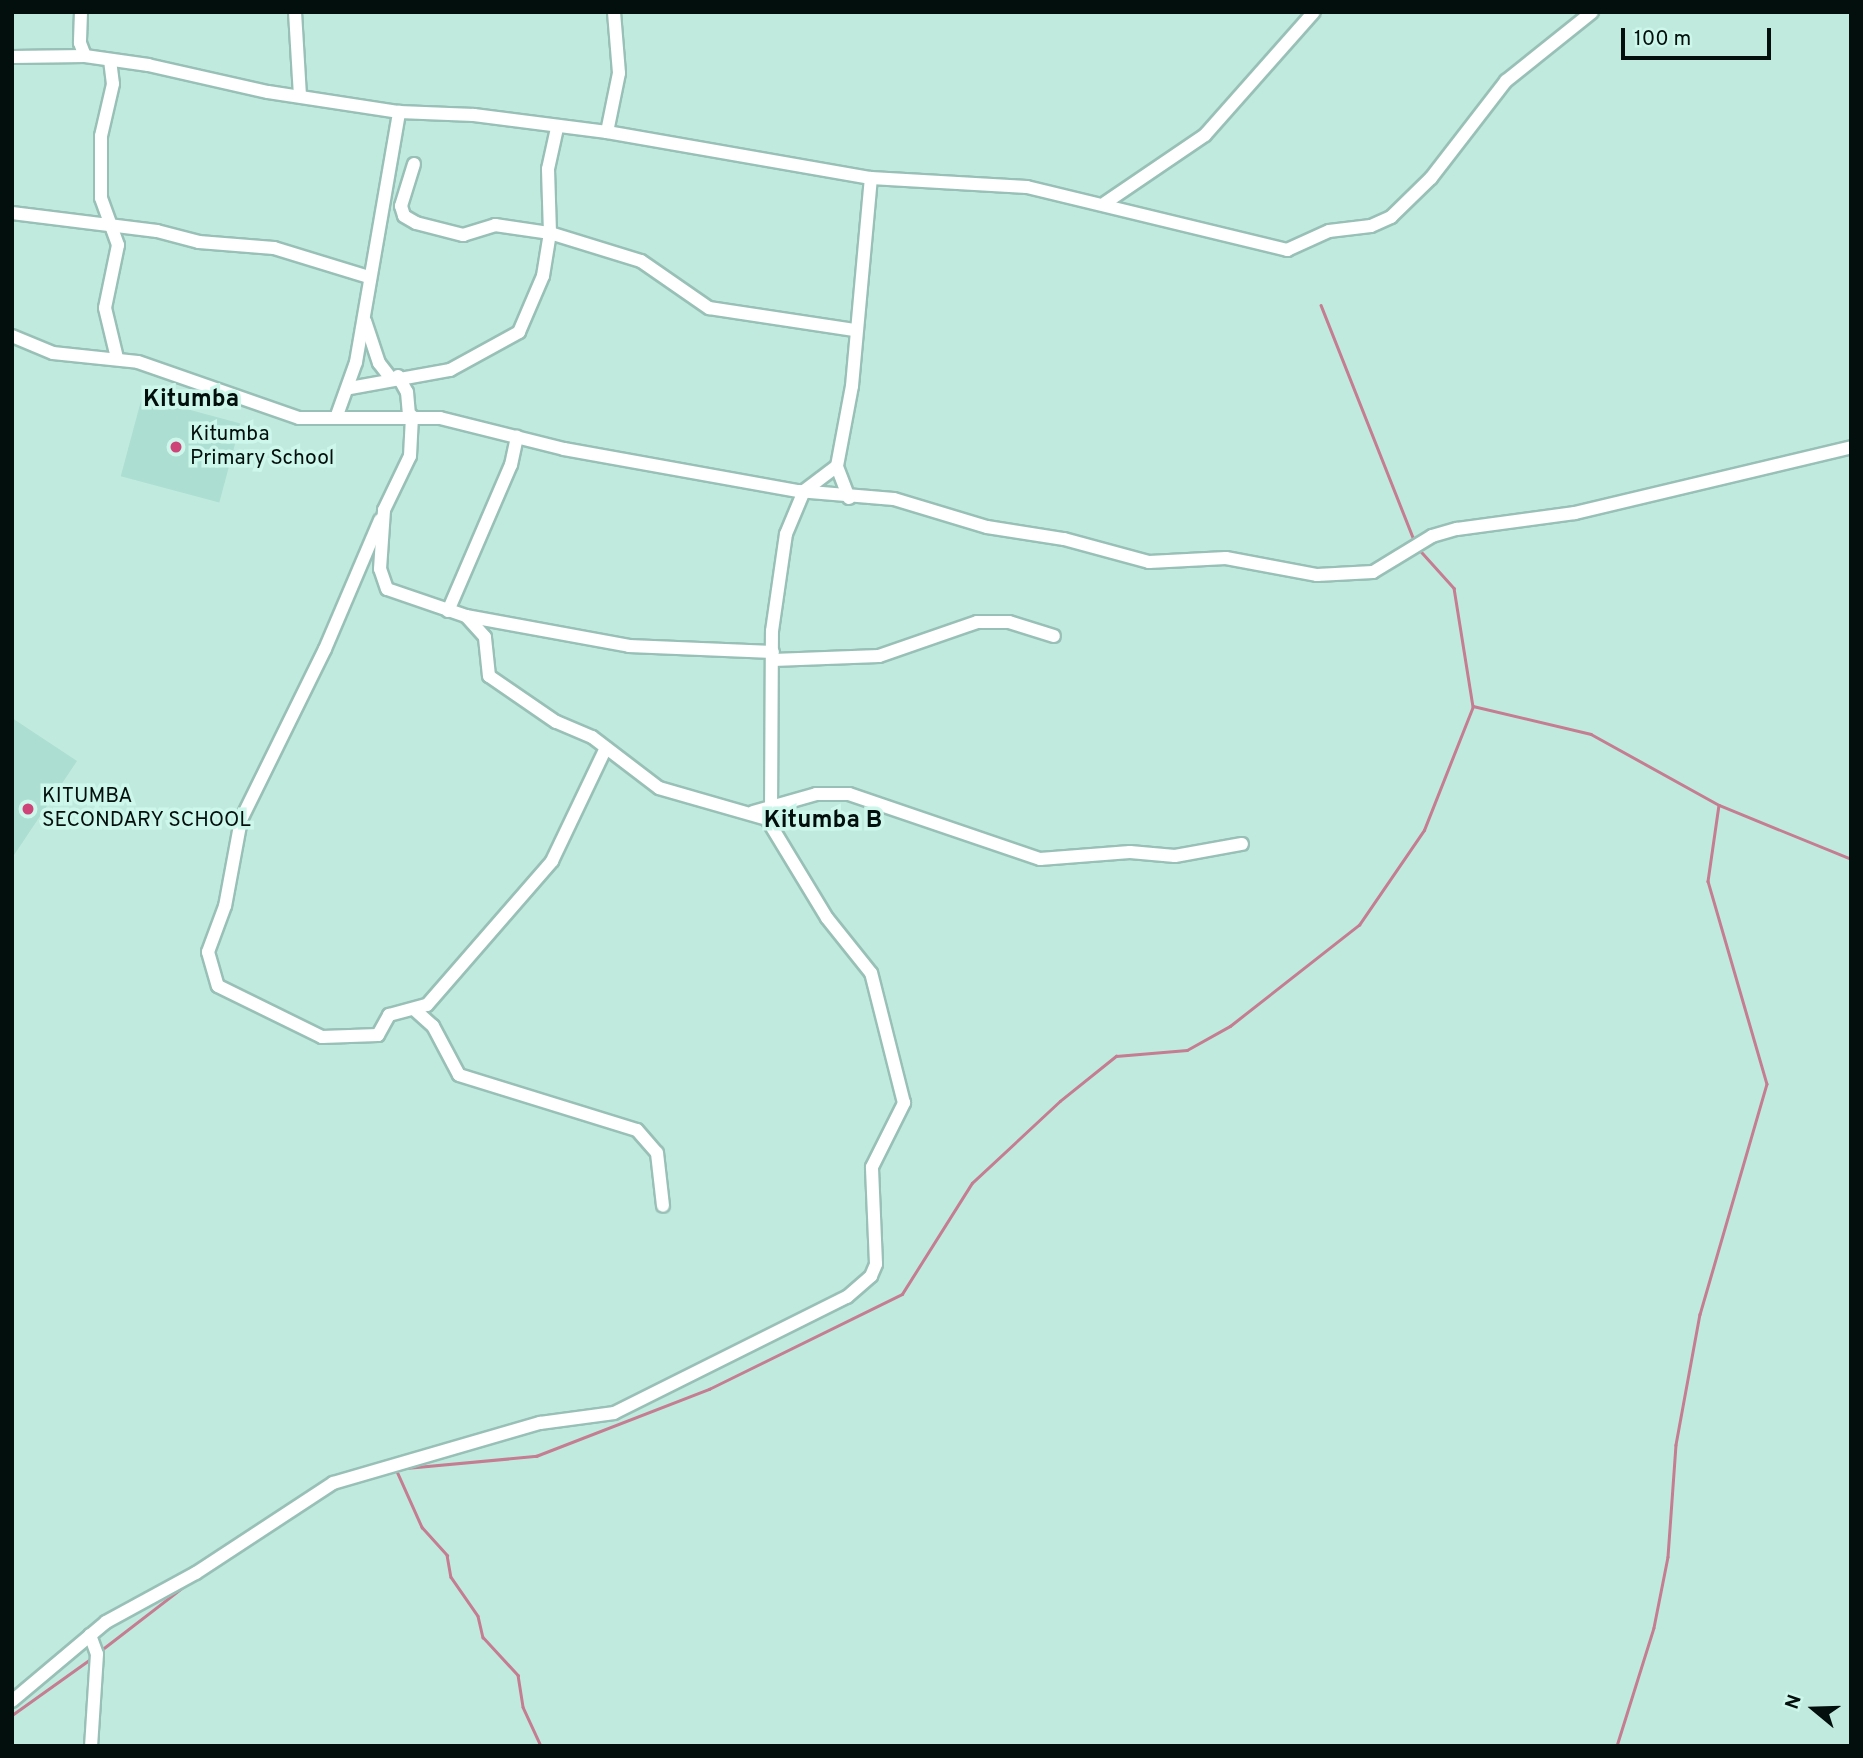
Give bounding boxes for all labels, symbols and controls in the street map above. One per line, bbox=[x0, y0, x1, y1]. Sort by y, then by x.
scale bar bbox=[1625, 14, 1776, 58]
text: 100 m bbox=[1634, 26, 1691, 53]
district label: Kitumba bbox=[143, 387, 239, 415]
place label: Kitumba Primary School bbox=[190, 422, 334, 472]
marker: Kitumba Primary School bbox=[168, 439, 184, 455]
place label: KITUMBA SECONDARY SCHOOL bbox=[42, 784, 252, 834]
marker: KITUMBA SECONDARY SCHOOL bbox=[20, 801, 36, 817]
district label: Kitumba B bbox=[764, 808, 882, 836]
north arrow bbox=[1779, 1674, 1849, 1744]
text: N bbox=[1781, 1692, 1808, 1713]

